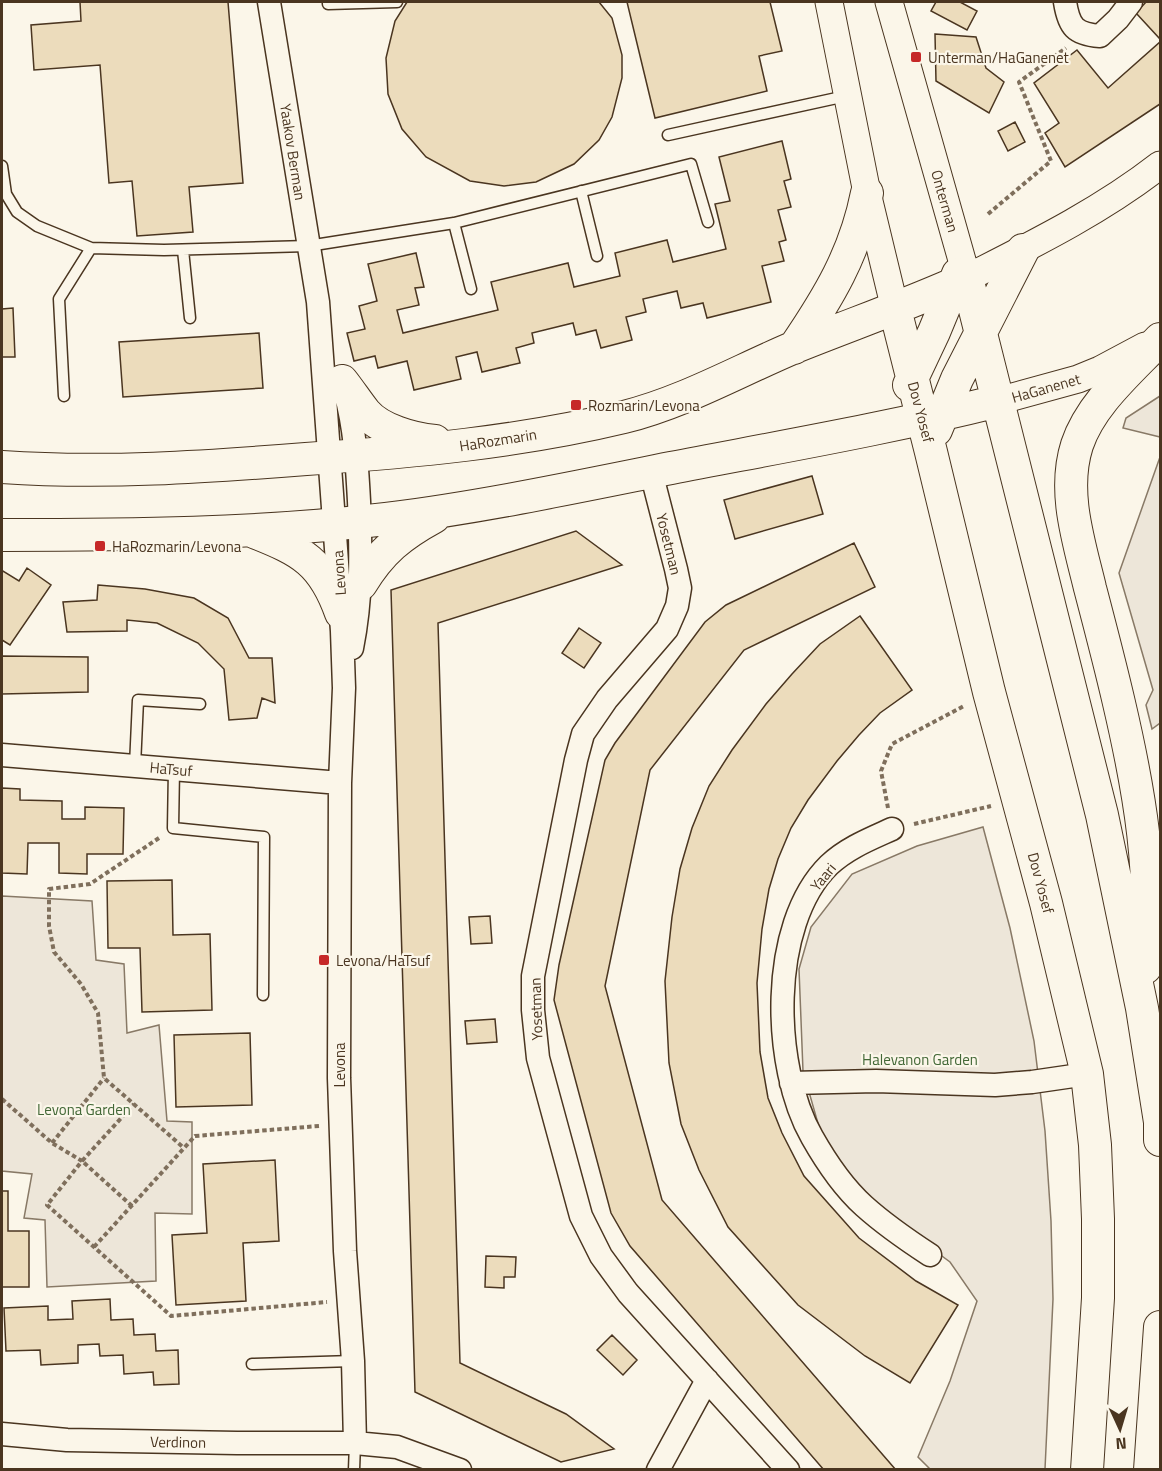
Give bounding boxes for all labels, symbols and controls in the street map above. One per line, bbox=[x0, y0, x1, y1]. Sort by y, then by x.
place label: Unterman/HaGanenet bbox=[928, 46, 1070, 69]
marker: Unterman/HaGanenet bbox=[909, 50, 923, 64]
street label: Yaakov Berman bbox=[274, 102, 312, 202]
street label: Onterman bbox=[925, 167, 965, 235]
street label: HaGanenet bbox=[1009, 367, 1084, 409]
street label: Dov Yosef bbox=[902, 379, 940, 445]
place label: Rozmarin/Levona bbox=[588, 394, 700, 417]
marker: Rozmarin/Levona bbox=[569, 398, 583, 412]
street label: HaRozmarin bbox=[458, 423, 538, 457]
street label: Yosetman bbox=[650, 511, 688, 577]
place label: HaRozmarin/Levona bbox=[112, 535, 242, 558]
marker: HaRozmarin/Levona bbox=[93, 539, 107, 553]
street label: Levona bbox=[326, 549, 352, 596]
street label: HaTsuf bbox=[149, 756, 193, 782]
street label: Dov Yosef bbox=[1022, 850, 1060, 916]
street label: Yaari bbox=[804, 858, 842, 896]
place label: Levona/HaTsuf bbox=[336, 949, 430, 972]
marker: Levona/HaTsuf bbox=[317, 953, 331, 967]
street label: Yosetman bbox=[523, 977, 549, 1041]
street label: Levona bbox=[328, 1042, 351, 1088]
park label: Halevanon Garden bbox=[862, 1048, 978, 1071]
park label: Levona Garden bbox=[37, 1098, 131, 1121]
north arrow bbox=[1090, 1399, 1150, 1459]
street label: Verdinon bbox=[150, 1430, 206, 1454]
text: N bbox=[1115, 1432, 1127, 1456]

